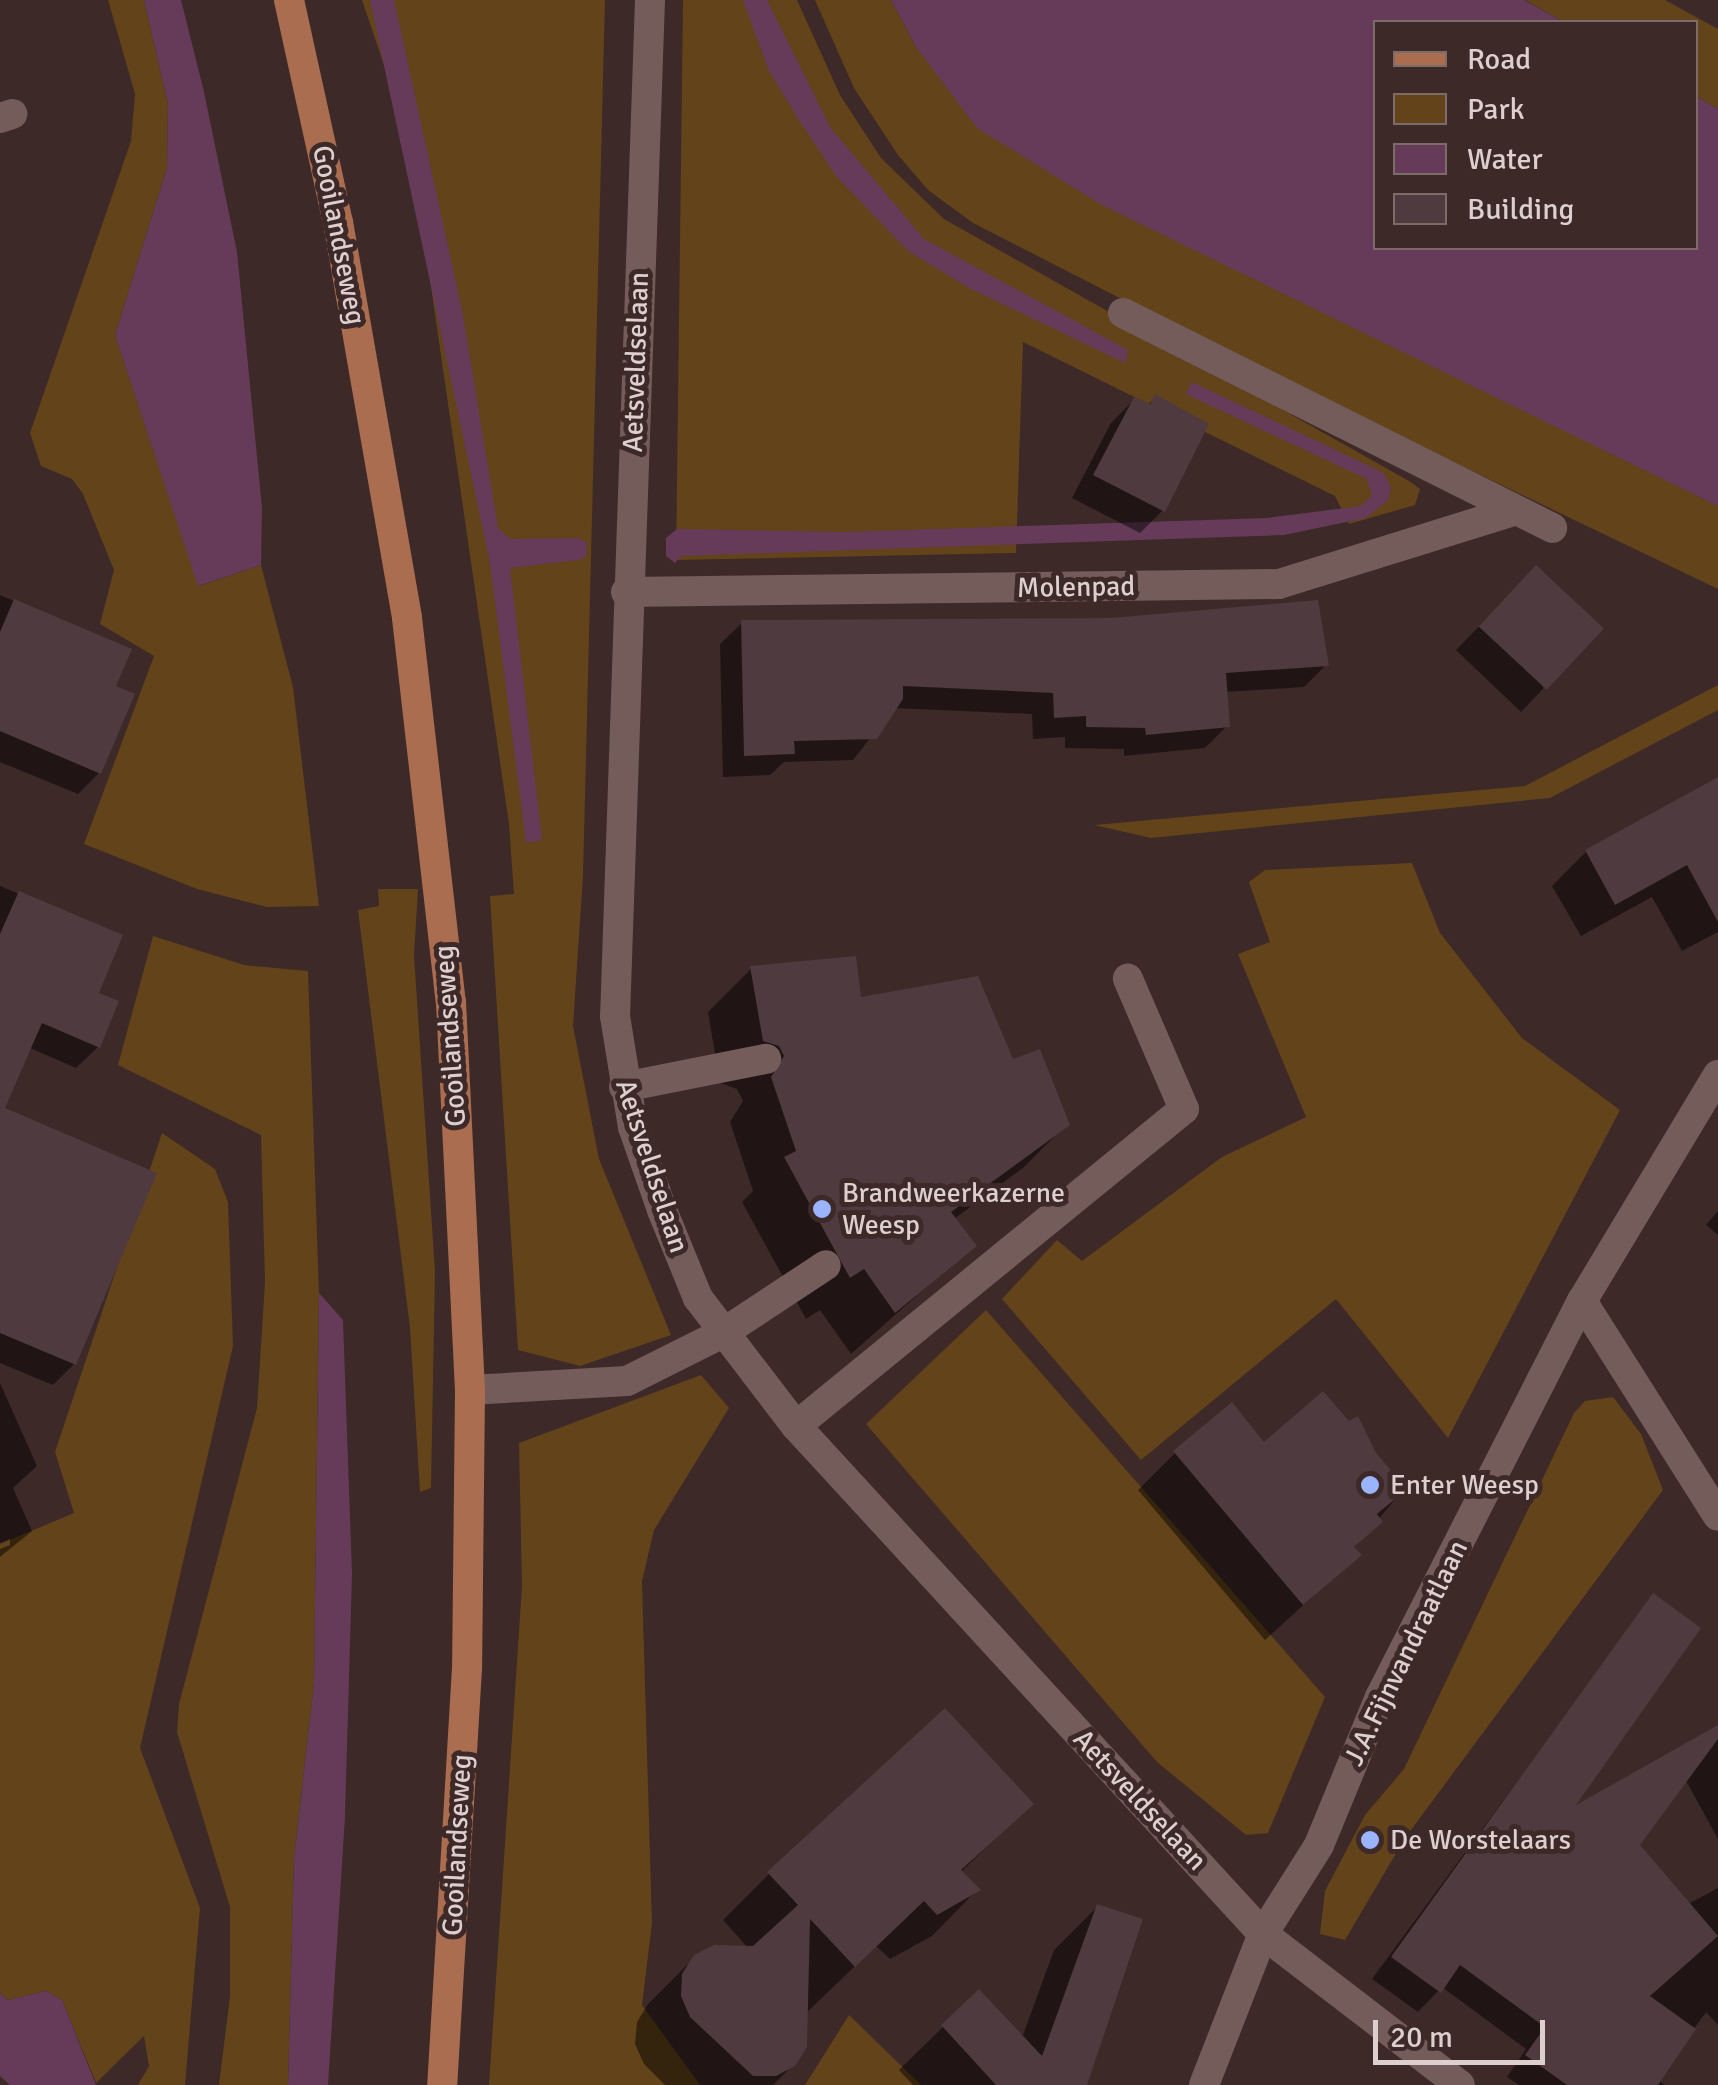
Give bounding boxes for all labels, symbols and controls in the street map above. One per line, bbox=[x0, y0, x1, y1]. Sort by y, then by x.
legend bbox=[1373, 20, 1698, 250]
text: Road bbox=[1467, 41, 1531, 78]
text: Park bbox=[1467, 91, 1525, 128]
text: Water bbox=[1467, 141, 1543, 178]
street label: Gooilandseweg bbox=[305, 143, 373, 327]
text: Building bbox=[1467, 191, 1574, 228]
street label: Aetsveldselaan bbox=[616, 271, 656, 453]
street label: Molenpad bbox=[1017, 569, 1135, 605]
street label: Gooilandseweg bbox=[427, 944, 473, 1128]
street label: Aetsveldselaan bbox=[608, 1075, 696, 1257]
place label: Brandweerkazerne Weesp bbox=[842, 1176, 1065, 1242]
marker: Brandweerkazerne Weesp bbox=[811, 1198, 833, 1220]
place label: Enter Weesp bbox=[1390, 1468, 1539, 1502]
marker: Enter Weesp bbox=[1359, 1474, 1381, 1496]
street label: J.A.Fijnvandraatlaan bbox=[1337, 1535, 1475, 1771]
street label: Aetsveldselaan bbox=[1066, 1723, 1214, 1877]
street label: Gooilandseweg bbox=[435, 1753, 479, 1937]
place label: De Worstelaars bbox=[1390, 1823, 1571, 1857]
marker: De Worstelaars bbox=[1359, 1829, 1381, 1851]
scale bar bbox=[1378, 2000, 1550, 2062]
text: 20 m bbox=[1390, 2019, 1453, 2056]

